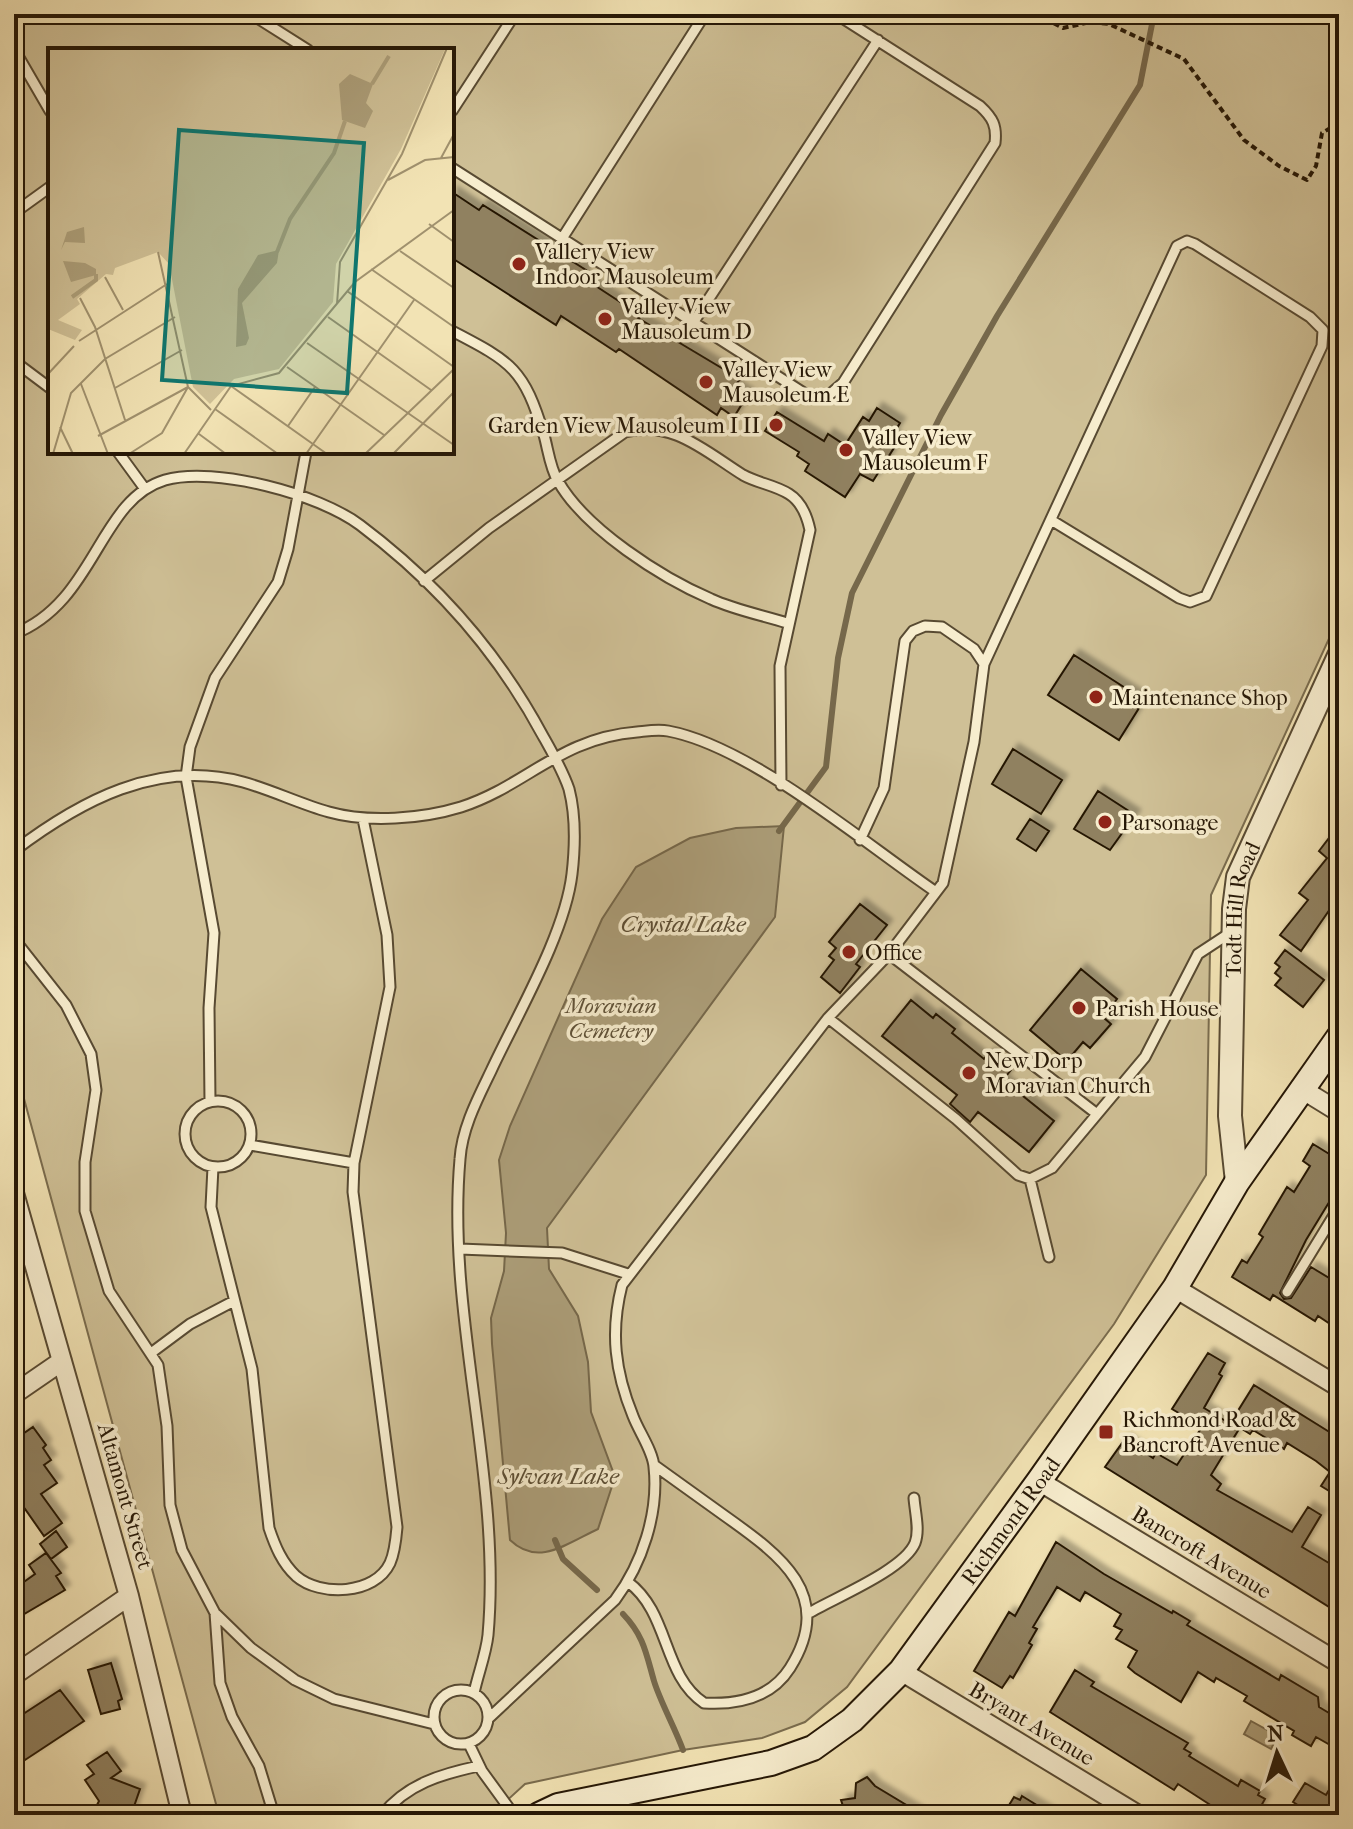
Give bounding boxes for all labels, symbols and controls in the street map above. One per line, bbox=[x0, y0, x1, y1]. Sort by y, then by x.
inset map bbox=[48, 48, 454, 454]
place label: Vallery View Indoor Mausoleum bbox=[534, 239, 714, 290]
marker: Vallery View Indoor Mausoleum bbox=[510, 255, 528, 273]
place label: Valley View Mausoleum D bbox=[620, 294, 752, 345]
marker: Valley View Mausoleum D bbox=[596, 310, 614, 328]
place label: Valley View Mausoleum E bbox=[721, 357, 849, 408]
marker: Valley View Mausoleum E bbox=[697, 373, 715, 391]
place label: Garden View Mausoleum I II bbox=[488, 413, 760, 439]
marker: Garden View Mausoleum I II bbox=[767, 416, 785, 434]
place label: Valley View Mausoleum F bbox=[861, 425, 988, 476]
marker: Valley View Mausoleum F bbox=[837, 441, 855, 459]
place label: Maintenance Shop bbox=[1112, 685, 1288, 711]
marker: Maintenance Shop bbox=[1087, 688, 1105, 706]
place label: Parsonage bbox=[1121, 810, 1218, 836]
marker: Parsonage bbox=[1096, 813, 1114, 831]
street label: Todt Hill Road bbox=[1221, 837, 1267, 978]
water label: Crystal Lake bbox=[620, 910, 747, 938]
place label: Office bbox=[865, 940, 922, 966]
marker: Office bbox=[840, 943, 858, 961]
park label: Moravian Cemetery bbox=[563, 993, 657, 1044]
place label: Parish House bbox=[1095, 996, 1219, 1022]
marker: Parish House bbox=[1070, 999, 1088, 1017]
place label: New Dorp Moravian Church bbox=[985, 1048, 1151, 1099]
marker: New Dorp Moravian Church bbox=[960, 1064, 978, 1082]
place label: Richmond Road & Bancroft Avenue bbox=[1122, 1407, 1297, 1458]
street label: Altamont Street bbox=[91, 1419, 158, 1572]
marker: Richmond Road & Bancroft Avenue bbox=[1097, 1423, 1115, 1441]
street label: Richmond Road bbox=[956, 1451, 1067, 1590]
water label: Sylvan Lake bbox=[496, 1462, 620, 1490]
street label: Bancroft Avenue bbox=[1127, 1501, 1276, 1605]
street label: Bryant Avenue bbox=[964, 1676, 1099, 1771]
north arrow bbox=[1237, 1713, 1317, 1793]
text: N bbox=[1266, 1720, 1285, 1748]

